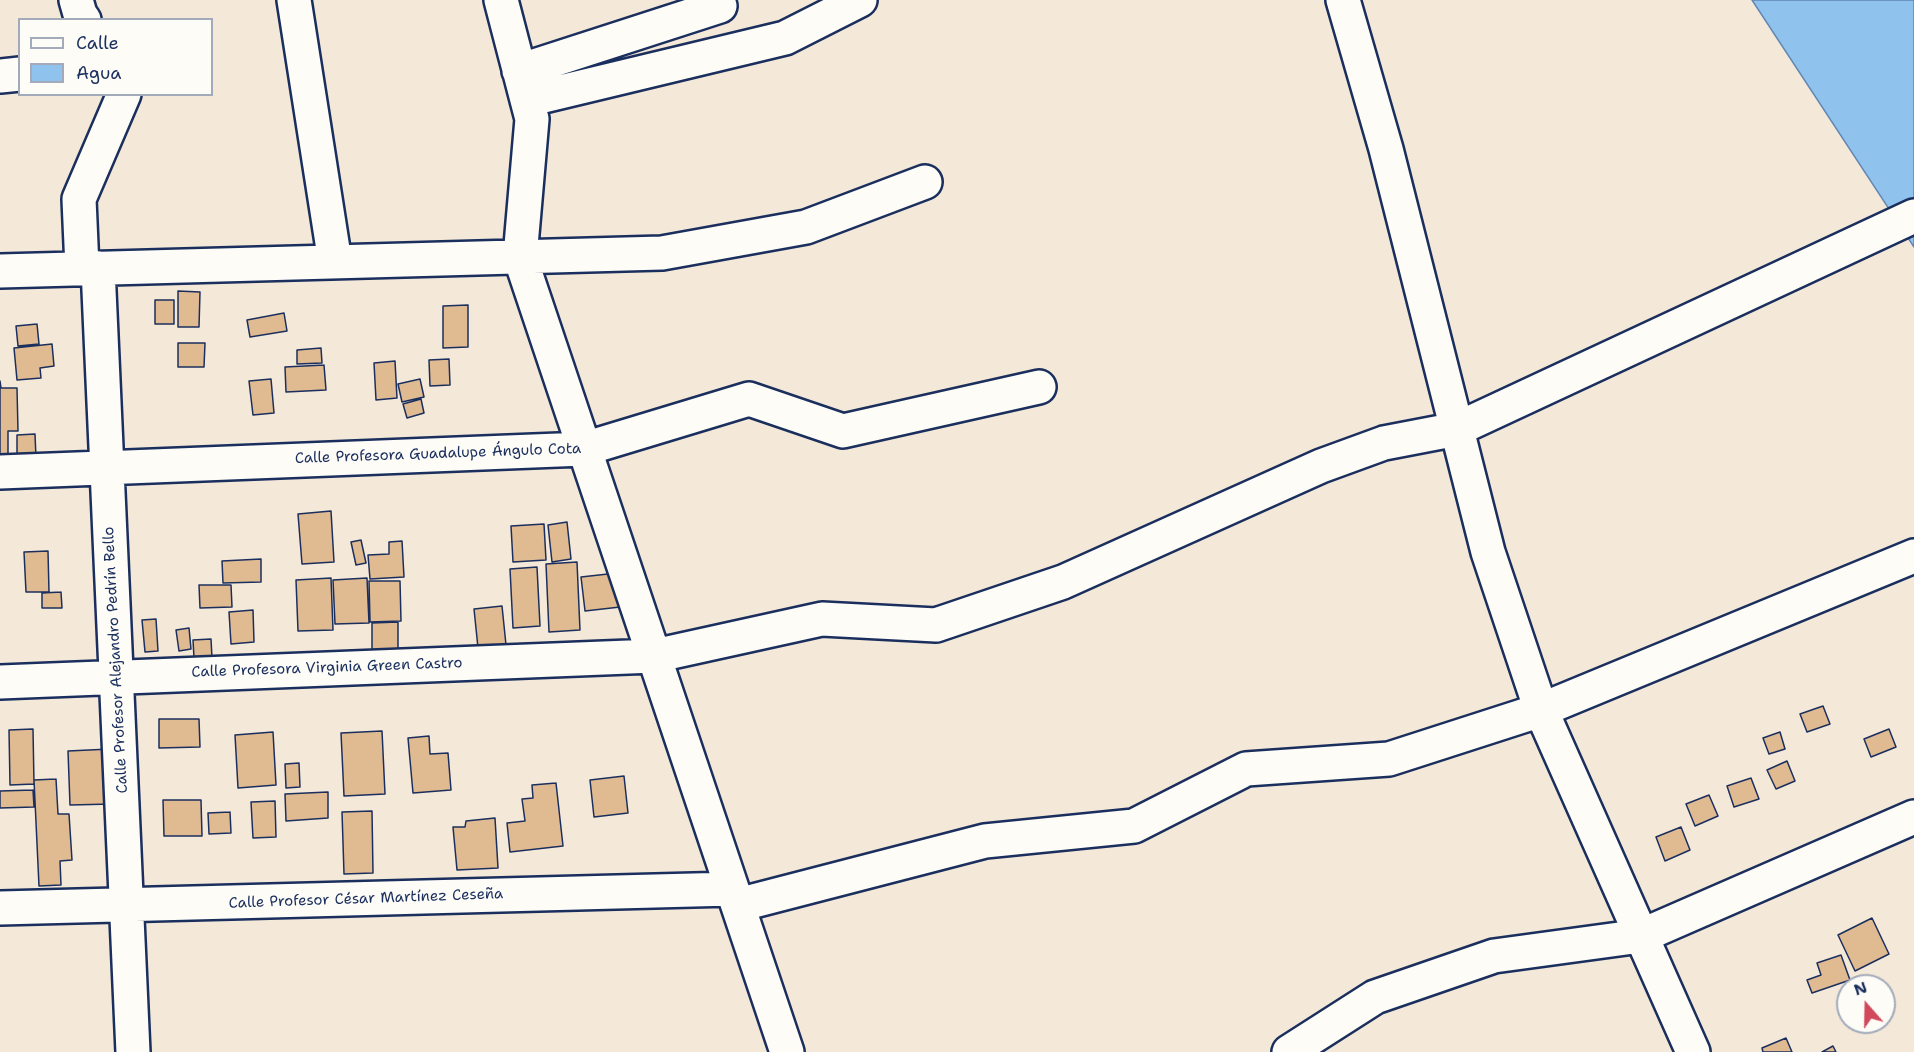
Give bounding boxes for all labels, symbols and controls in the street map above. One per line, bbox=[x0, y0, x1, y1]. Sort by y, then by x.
legend bbox=[18, 18, 213, 96]
text: Calle bbox=[76, 31, 119, 55]
text: Agua bbox=[76, 61, 121, 85]
street label: Calle Profesora Guadalupe Ángulo Cota bbox=[294, 440, 582, 468]
street label: Calle Profesor Alejandro Pedrín Bello bbox=[100, 526, 132, 794]
street label: Calle Profesora Virginia Green Castro bbox=[191, 654, 463, 682]
street label: Calle Profesor César Martínez Ceseña bbox=[228, 885, 504, 913]
north arrow bbox=[1836, 974, 1896, 1034]
text: N bbox=[1851, 976, 1870, 1001]

